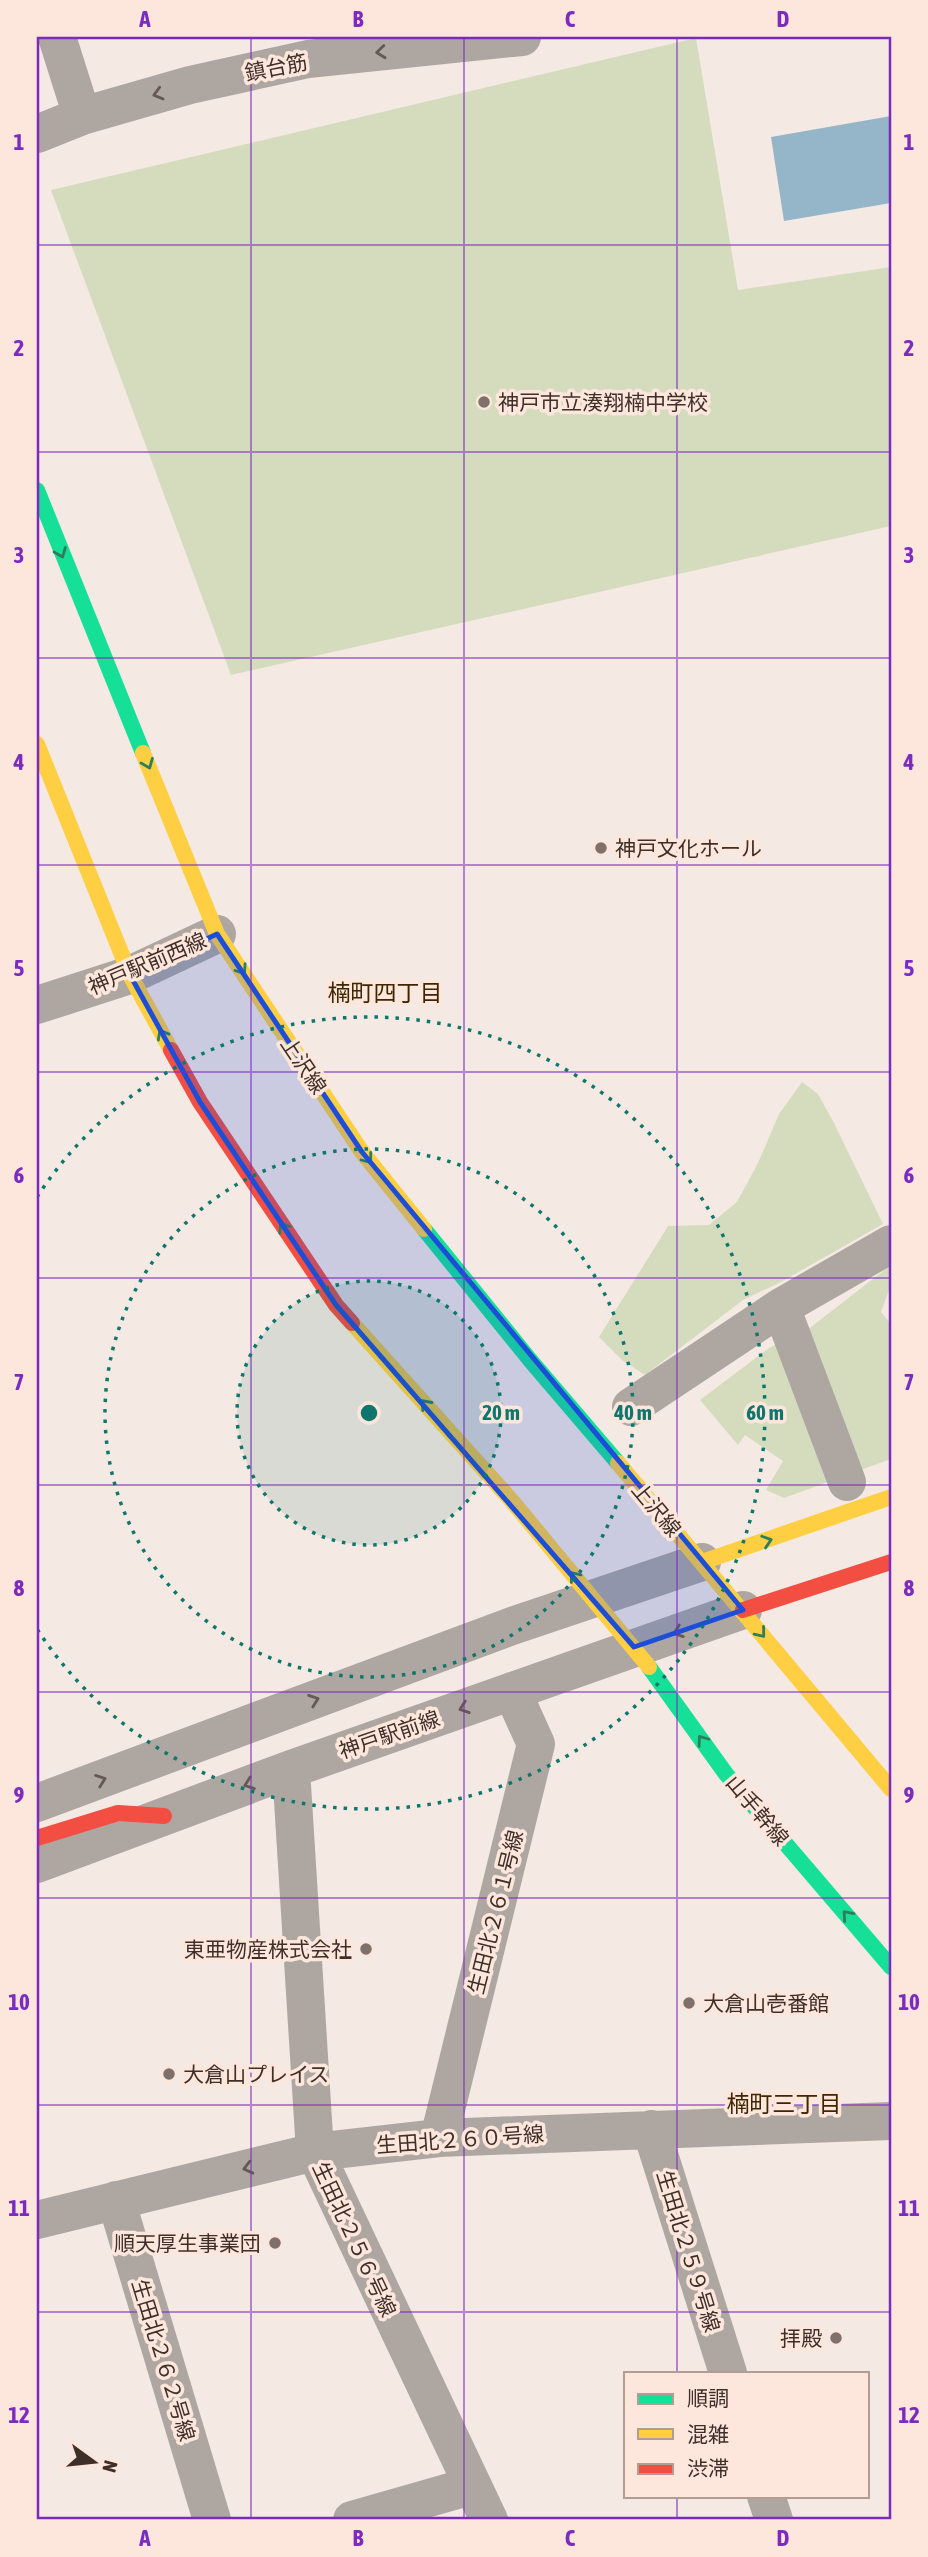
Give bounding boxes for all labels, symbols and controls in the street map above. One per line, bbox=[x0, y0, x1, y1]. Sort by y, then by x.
text: A bbox=[138, 6, 151, 32]
text: B bbox=[353, 6, 364, 32]
text: C bbox=[565, 6, 576, 32]
text: D bbox=[777, 6, 790, 32]
one-way arrow bbox=[376, 44, 387, 59]
street label: 鎮台筋 bbox=[243, 49, 309, 85]
one-way arrow bbox=[152, 85, 164, 100]
text: 1 bbox=[14, 129, 25, 155]
text: 1 bbox=[904, 129, 915, 155]
text: 2 bbox=[14, 335, 24, 361]
text: 2 bbox=[904, 335, 914, 361]
place label: 神戸市立湊翔楠中学校 bbox=[498, 390, 708, 414]
marker: 神戸市立湊翔楠中学校 bbox=[476, 394, 492, 410]
text: 3 bbox=[14, 542, 24, 568]
text: 3 bbox=[904, 542, 914, 568]
one-way arrow bbox=[53, 547, 67, 559]
text: 4 bbox=[13, 749, 25, 775]
text: 4 bbox=[903, 749, 915, 775]
one-way arrow bbox=[140, 757, 154, 769]
place label: 神戸文化ホール bbox=[615, 836, 762, 860]
marker: 神戸文化ホール bbox=[593, 840, 609, 856]
street label: 神戸駅前西線 bbox=[84, 927, 210, 999]
text: 5 bbox=[14, 955, 25, 981]
text: 5 bbox=[904, 955, 915, 981]
one-way arrow bbox=[234, 963, 247, 976]
district label: 楠町四丁目 bbox=[328, 980, 443, 1006]
one-way arrow bbox=[157, 1029, 170, 1042]
street label: 上沢線 bbox=[276, 1032, 332, 1098]
one-way arrow bbox=[360, 1152, 373, 1164]
text: 6 bbox=[14, 1162, 25, 1188]
text: 6 bbox=[904, 1162, 915, 1188]
one-way arrow bbox=[279, 1222, 291, 1235]
text: 7 bbox=[14, 1369, 24, 1395]
text: 7 bbox=[904, 1369, 914, 1395]
one-way arrow bbox=[421, 1399, 433, 1412]
text: 20 m bbox=[482, 1400, 520, 1424]
text: 40 m bbox=[613, 1400, 652, 1424]
text: 60 m bbox=[746, 1400, 784, 1424]
centre of rings bbox=[357, 1401, 381, 1425]
street label: 上沢線 bbox=[628, 1477, 686, 1541]
one-way arrow bbox=[760, 1535, 772, 1549]
one-way arrow bbox=[569, 1572, 582, 1584]
text: 8 bbox=[14, 1575, 25, 1601]
text: 8 bbox=[904, 1575, 915, 1601]
one-way arrow bbox=[673, 1624, 685, 1638]
one-way arrow bbox=[753, 1625, 766, 1637]
one-way arrow bbox=[307, 1694, 319, 1708]
one-way arrow bbox=[458, 1700, 470, 1714]
street label: 神戸駅前線 bbox=[335, 1706, 443, 1762]
one-way arrow bbox=[697, 1735, 710, 1748]
street label: 山手幹線 bbox=[722, 1770, 794, 1850]
one-way arrow bbox=[94, 1774, 106, 1788]
one-way arrow bbox=[244, 1776, 256, 1790]
text: 9 bbox=[14, 1782, 25, 1808]
text: 9 bbox=[904, 1782, 915, 1808]
street label: 生田北２６１号線 bbox=[463, 1828, 527, 1996]
one-way arrow bbox=[843, 1910, 855, 1923]
place label: 東亜物産株式会社 bbox=[184, 1937, 352, 1961]
marker: 東亜物産株式会社 bbox=[358, 1941, 374, 1957]
text: 10 bbox=[8, 1989, 30, 2015]
text: 10 bbox=[898, 1989, 920, 2015]
place label: 大倉山壱番館 bbox=[703, 1991, 829, 2015]
marker: 大倉山壱番館 bbox=[681, 1995, 697, 2011]
place label: 大倉山プレイス bbox=[183, 2062, 329, 2086]
marker: 大倉山プレイス bbox=[161, 2066, 177, 2082]
district label: 楠町三丁目 bbox=[727, 2091, 842, 2117]
street label: 生田北２６０号線 bbox=[375, 2121, 545, 2157]
street label: 生田北２５６号線 bbox=[309, 2158, 401, 2320]
one-way arrow bbox=[243, 2160, 255, 2174]
street label: 生田北２５９号線 bbox=[653, 2167, 725, 2335]
text: 11 bbox=[8, 2195, 30, 2221]
text: 11 bbox=[898, 2195, 920, 2221]
place label: 順天厚生事業団 bbox=[114, 2231, 261, 2255]
marker: 順天厚生事業団 bbox=[267, 2235, 283, 2251]
street label: 生田北２６２号線 bbox=[128, 2276, 200, 2444]
place label: 拝殿 bbox=[780, 2326, 822, 2350]
marker: 拝殿 bbox=[828, 2330, 844, 2346]
legend bbox=[624, 2372, 869, 2498]
text: 順調 bbox=[687, 2386, 729, 2410]
text: 12 bbox=[8, 2402, 30, 2428]
text: 12 bbox=[898, 2402, 920, 2428]
text: 混雑 bbox=[687, 2422, 729, 2446]
north arrow bbox=[60, 2428, 130, 2498]
text: 渋滞 bbox=[687, 2456, 729, 2480]
text: N bbox=[98, 2458, 122, 2475]
text: A bbox=[138, 2525, 151, 2551]
text: B bbox=[353, 2525, 364, 2551]
text: C bbox=[565, 2525, 576, 2551]
text: D bbox=[777, 2525, 790, 2551]

